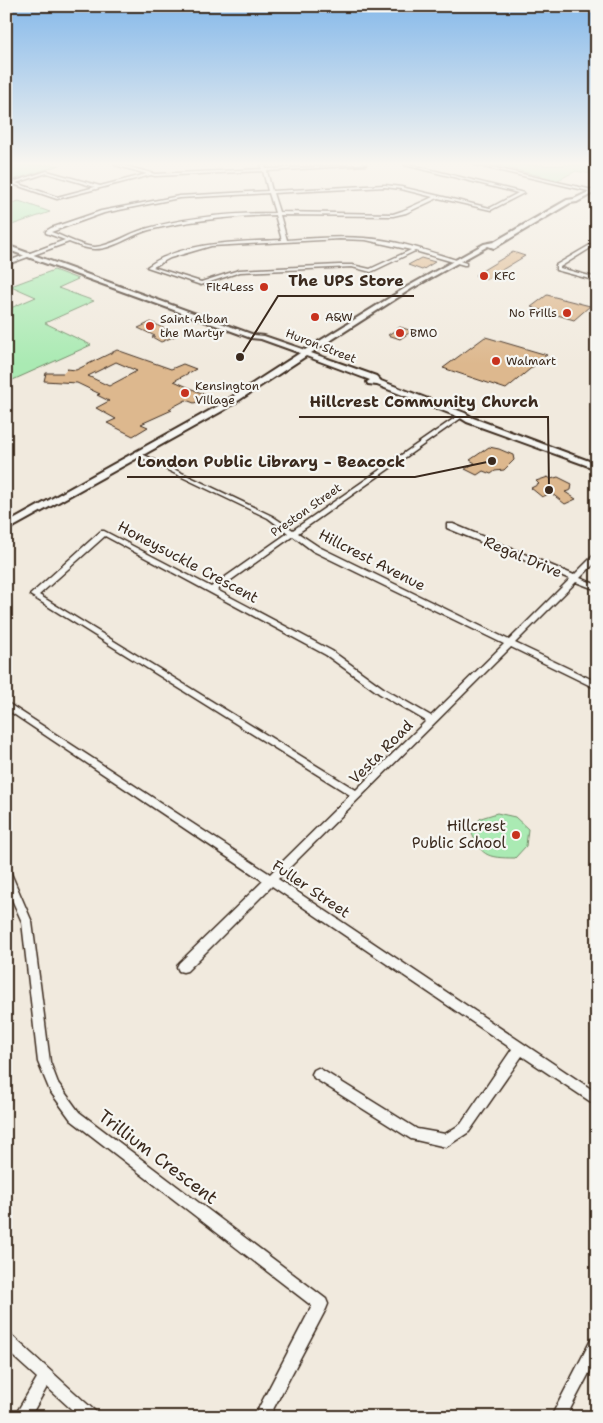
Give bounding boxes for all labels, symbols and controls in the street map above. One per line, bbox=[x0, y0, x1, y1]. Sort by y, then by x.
callout: The UPS Store bbox=[278, 265, 414, 296]
place label: KFC bbox=[494, 268, 515, 284]
text: The UPS Store bbox=[288, 270, 404, 291]
marker: KFC bbox=[478, 270, 490, 282]
place label: Fit4Less bbox=[206, 279, 254, 295]
marker: Fit4Less bbox=[258, 281, 270, 293]
place label: No Frills bbox=[509, 305, 557, 321]
marker: No Frills bbox=[561, 307, 573, 319]
place label: A&W bbox=[325, 309, 353, 325]
place label: Saint Alban the Martyr bbox=[160, 311, 228, 341]
marker: A&W bbox=[309, 311, 321, 323]
marker: Saint Alban the Martyr bbox=[144, 320, 156, 332]
street label: Huron Street bbox=[283, 325, 359, 367]
place label: BMO bbox=[410, 325, 437, 341]
marker: BMO bbox=[394, 327, 406, 339]
place label: Walmart bbox=[506, 353, 556, 369]
marker: Walmart bbox=[490, 355, 502, 367]
place label: Kensington Village bbox=[195, 378, 259, 408]
callout: Hillcrest Community Church bbox=[299, 386, 548, 417]
marker: Kensington Village bbox=[179, 387, 191, 399]
text: Hillcrest Community Church bbox=[310, 391, 539, 412]
callout: London Public Library - Beacock bbox=[127, 446, 415, 477]
text: London Public Library - Beacock bbox=[137, 451, 405, 472]
street label: Preston Street bbox=[267, 480, 345, 540]
street label: Honeysuckle Crescent bbox=[114, 516, 262, 608]
street label: Hillcrest Avenue bbox=[315, 524, 429, 596]
street label: Regal Drive bbox=[481, 532, 565, 582]
street label: Vesta Road bbox=[345, 715, 418, 788]
place label: Hillcrest Public School bbox=[412, 816, 506, 853]
marker: Hillcrest Public School bbox=[510, 829, 522, 841]
street label: Fuller Street bbox=[268, 856, 354, 922]
street label: Trillium Crescent bbox=[93, 1104, 223, 1210]

